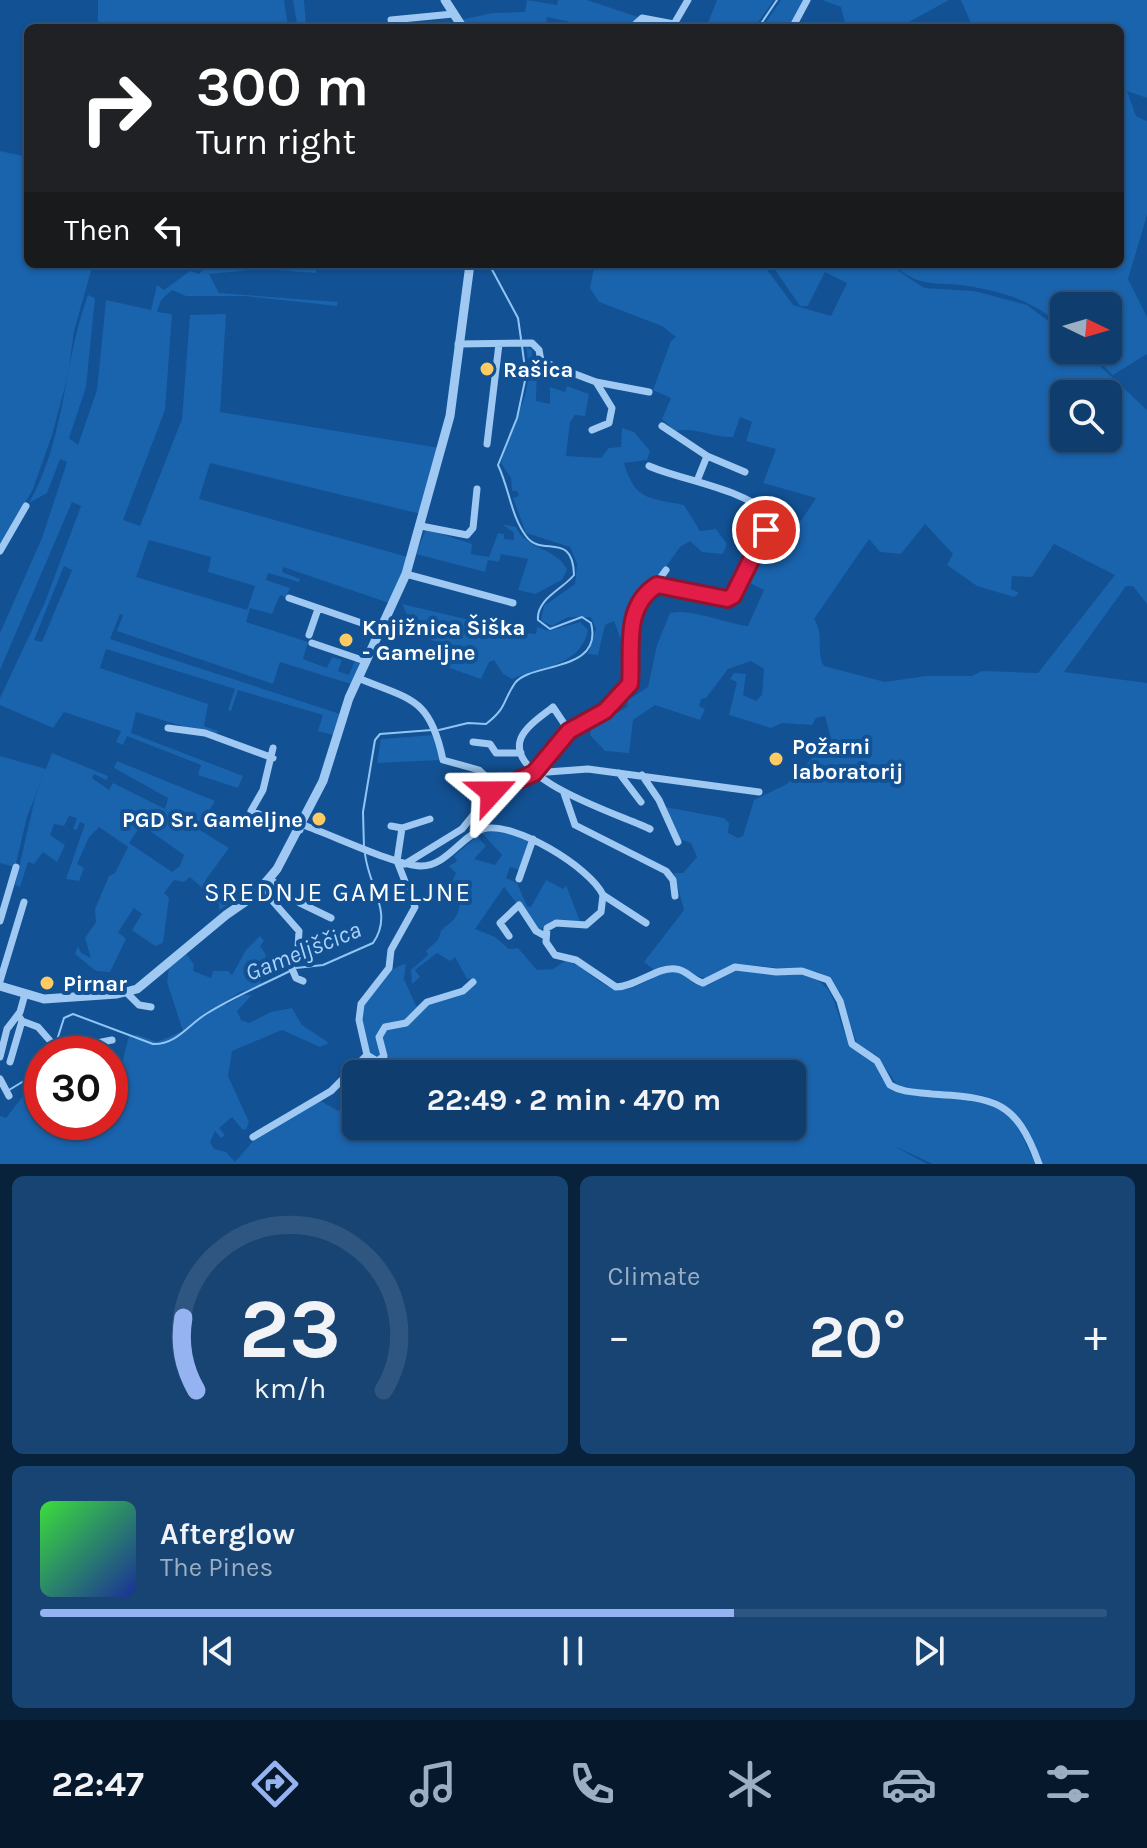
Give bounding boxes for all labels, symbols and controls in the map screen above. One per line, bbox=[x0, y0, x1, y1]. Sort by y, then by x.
text: 300 m bbox=[196, 54, 369, 119]
icon: right bbox=[64, 56, 168, 160]
text: Turn right bbox=[196, 121, 356, 163]
icon: left bbox=[147, 208, 191, 252]
text: Then bbox=[64, 212, 131, 248]
north arrow bbox=[1050, 292, 1122, 364]
map controls bbox=[1050, 292, 1122, 452]
place label: Rašica bbox=[503, 357, 573, 383]
marker: Rašica bbox=[478, 360, 496, 378]
button: search bbox=[1050, 380, 1122, 452]
pin bbox=[732, 496, 800, 564]
icon: arrive bbox=[744, 508, 788, 552]
place label: Knjižnica Šiška - Gameljne bbox=[362, 614, 525, 666]
marker: Knjižnica Šiška - Gameljne bbox=[337, 631, 355, 649]
place label: Požarni laboratorij bbox=[792, 734, 903, 785]
position arrow bbox=[450, 750, 534, 834]
marker: Požarni laboratorij bbox=[767, 750, 785, 768]
place label: PGD Sr. Gameljne bbox=[122, 807, 303, 833]
marker: PGD Sr. Gameljne bbox=[310, 810, 328, 828]
district label: SREDNJE GAMELJNE bbox=[204, 877, 472, 908]
water label: Gameljščica bbox=[241, 915, 365, 987]
place label: Pirnar bbox=[63, 971, 127, 997]
marker: Pirnar bbox=[38, 974, 56, 992]
speed limit sign: 30 bbox=[24, 1036, 128, 1140]
text: 22:49 · 2 min · 470 m bbox=[427, 1082, 721, 1118]
text: Climate bbox=[608, 1261, 700, 1292]
text: 23 bbox=[239, 1281, 341, 1378]
text: 20° bbox=[808, 1302, 906, 1372]
text: − bbox=[608, 1311, 631, 1362]
text: + bbox=[1084, 1311, 1107, 1362]
text: km/h bbox=[254, 1372, 326, 1405]
text: Afterglow bbox=[160, 1516, 295, 1552]
text: The Pines bbox=[160, 1552, 273, 1583]
icon: previous bbox=[196, 1629, 240, 1673]
icon: pause bbox=[551, 1629, 595, 1673]
icon: next bbox=[907, 1629, 951, 1673]
icon: directions bbox=[247, 1756, 303, 1812]
icon: music bbox=[405, 1756, 461, 1812]
icon: phone bbox=[564, 1756, 620, 1812]
icon: climate bbox=[722, 1756, 778, 1812]
icon: car bbox=[881, 1756, 937, 1812]
icon: filters bbox=[1040, 1756, 1096, 1812]
text: 22:47 bbox=[51, 1763, 144, 1805]

